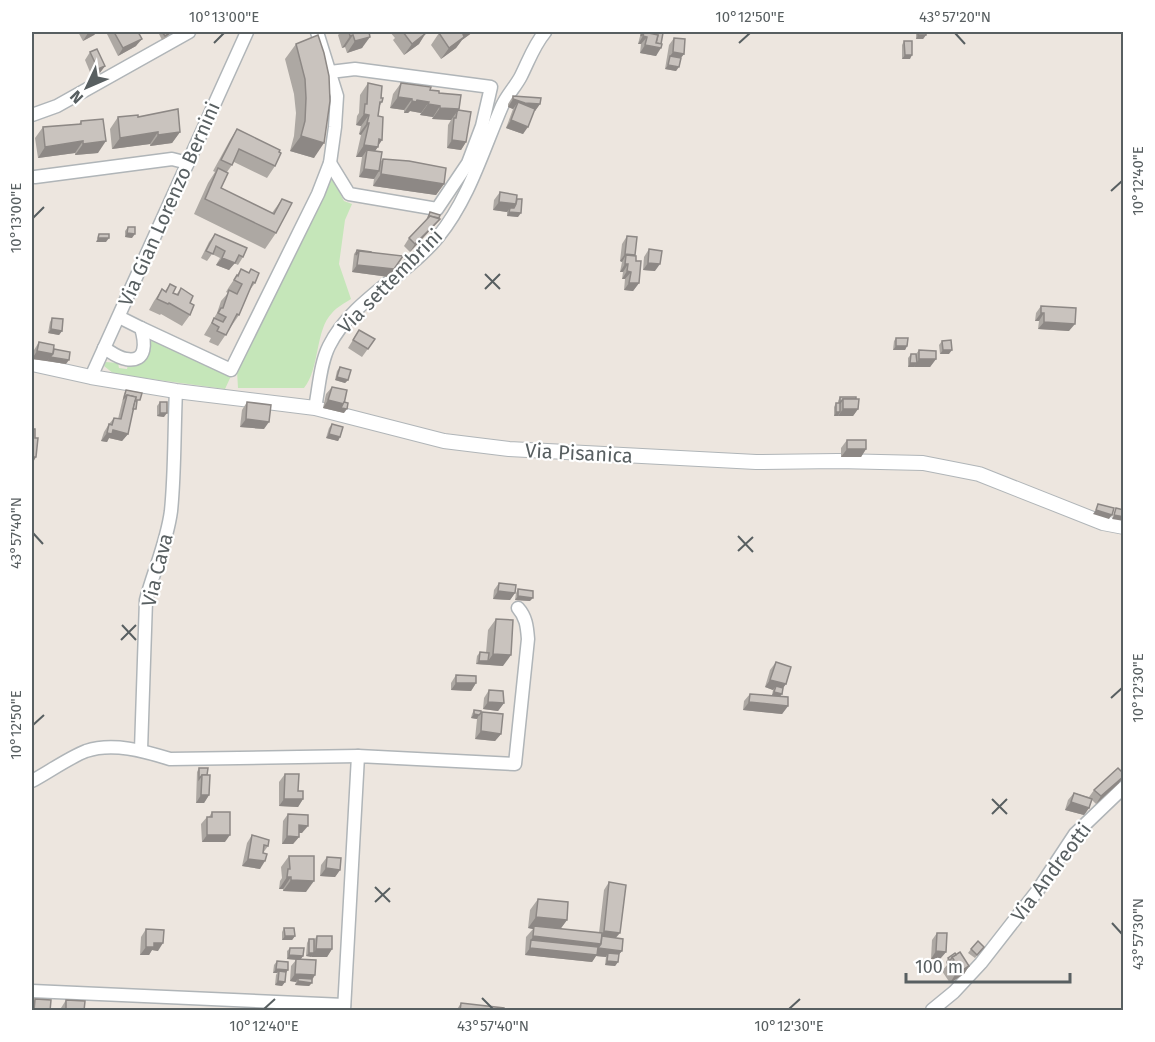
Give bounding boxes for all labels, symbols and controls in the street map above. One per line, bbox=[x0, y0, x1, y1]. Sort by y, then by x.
text: 10°13'00"E bbox=[189, 8, 259, 26]
text: 10°12'50"E bbox=[715, 8, 785, 26]
text: 43°57'20"N bbox=[919, 8, 991, 26]
north arrow bbox=[57, 57, 117, 117]
text: N bbox=[66, 87, 87, 107]
street label: Via Gian Lorenzo Bernini bbox=[113, 98, 225, 310]
text: 10°12'40"E bbox=[1129, 146, 1147, 216]
text: 10°13'00"E bbox=[7, 183, 25, 253]
street label: Via settembrini bbox=[333, 224, 447, 338]
street label: Via Pisanica bbox=[525, 438, 633, 468]
text: 43°57'40"N bbox=[7, 497, 25, 569]
street label: Via Cava bbox=[136, 531, 178, 609]
text: 10°12'30"E bbox=[1129, 653, 1147, 723]
text: 10°12'50"E bbox=[7, 690, 25, 760]
street label: Via Andreotti bbox=[1006, 818, 1096, 926]
text: 43°57'30"N bbox=[1129, 898, 1147, 970]
scale bar bbox=[906, 946, 1070, 984]
text: 100 m bbox=[915, 956, 963, 978]
text: 10°12'40"E bbox=[229, 1017, 299, 1035]
text: 43°57'40"N bbox=[457, 1017, 529, 1035]
text: 10°12'30"E bbox=[754, 1017, 824, 1035]

